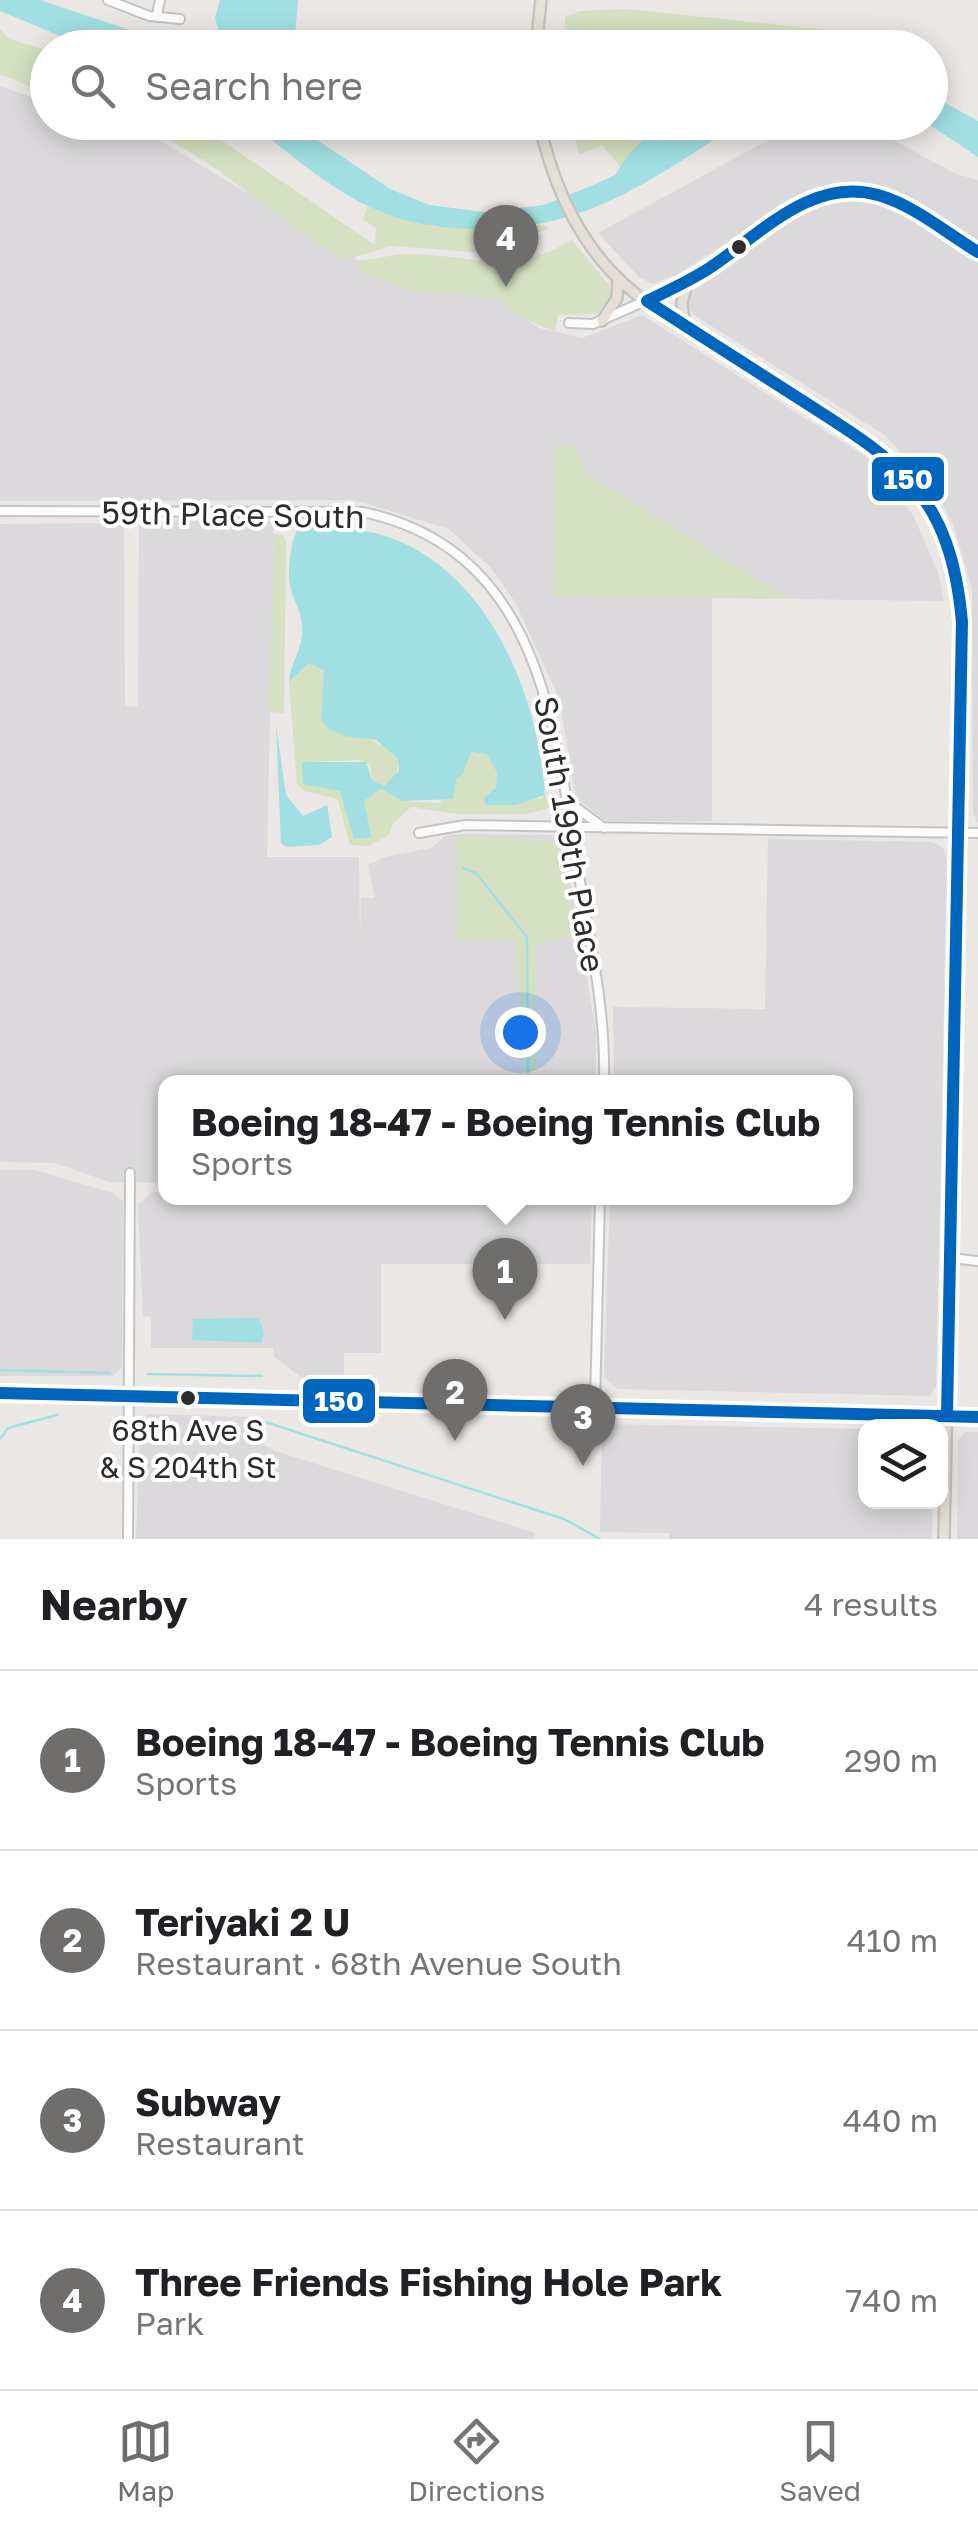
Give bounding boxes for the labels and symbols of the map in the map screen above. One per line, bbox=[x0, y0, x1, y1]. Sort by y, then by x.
pin: 4 bbox=[474, 204, 538, 287]
unlabelled marker bbox=[729, 237, 749, 257]
line badge: 150 bbox=[870, 455, 946, 503]
text: 150 bbox=[883, 462, 933, 495]
street label: 59th Place South bbox=[101, 493, 365, 535]
street label: South 199th Place bbox=[527, 693, 613, 975]
your location bbox=[495, 1007, 546, 1058]
pin: 1 bbox=[472, 1238, 538, 1320]
pin: 2 bbox=[422, 1358, 488, 1441]
line badge: 150 bbox=[301, 1377, 377, 1425]
text: 150 bbox=[314, 1384, 364, 1417]
pin: 3 bbox=[550, 1384, 616, 1466]
marker: 68th Ave S & S 204th St bbox=[178, 1388, 198, 1408]
place label: 68th Ave S & S 204th St bbox=[99, 1412, 277, 1485]

